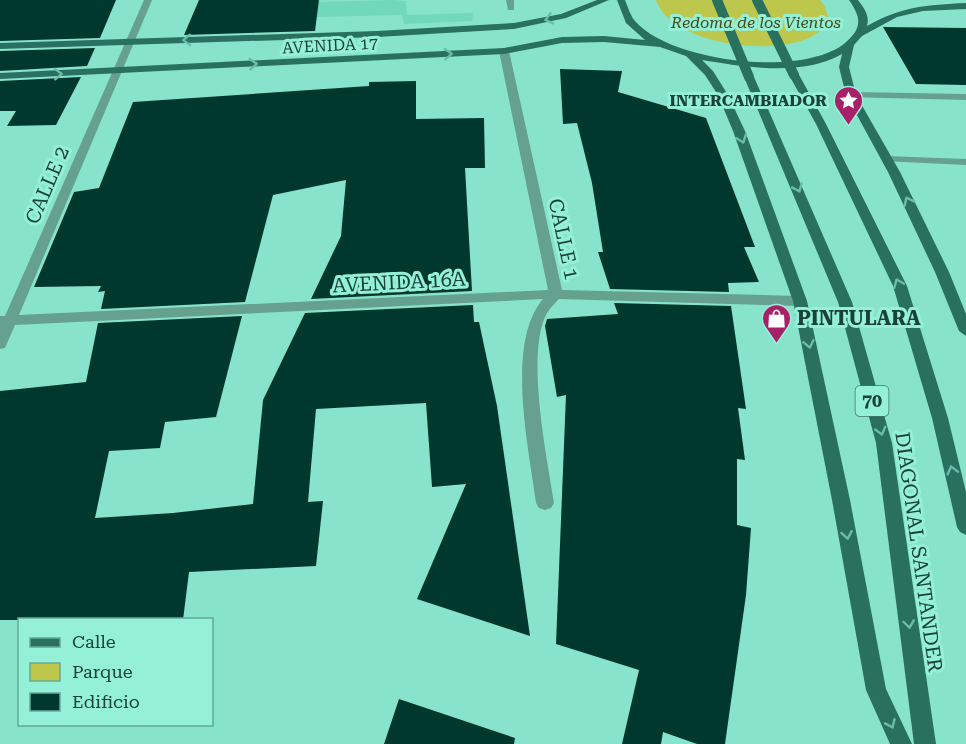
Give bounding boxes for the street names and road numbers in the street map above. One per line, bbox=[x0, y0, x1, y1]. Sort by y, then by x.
street label: AVENIDA 17 bbox=[282, 34, 378, 57]
street label: CALLE 2 bbox=[20, 142, 74, 228]
street label: CALLE 1 bbox=[544, 196, 584, 282]
street label: AVENIDA 16A bbox=[332, 267, 466, 297]
road number: 70 bbox=[856, 386, 888, 416]
street label: DIAGONAL SANTANDER bbox=[890, 430, 948, 674]

